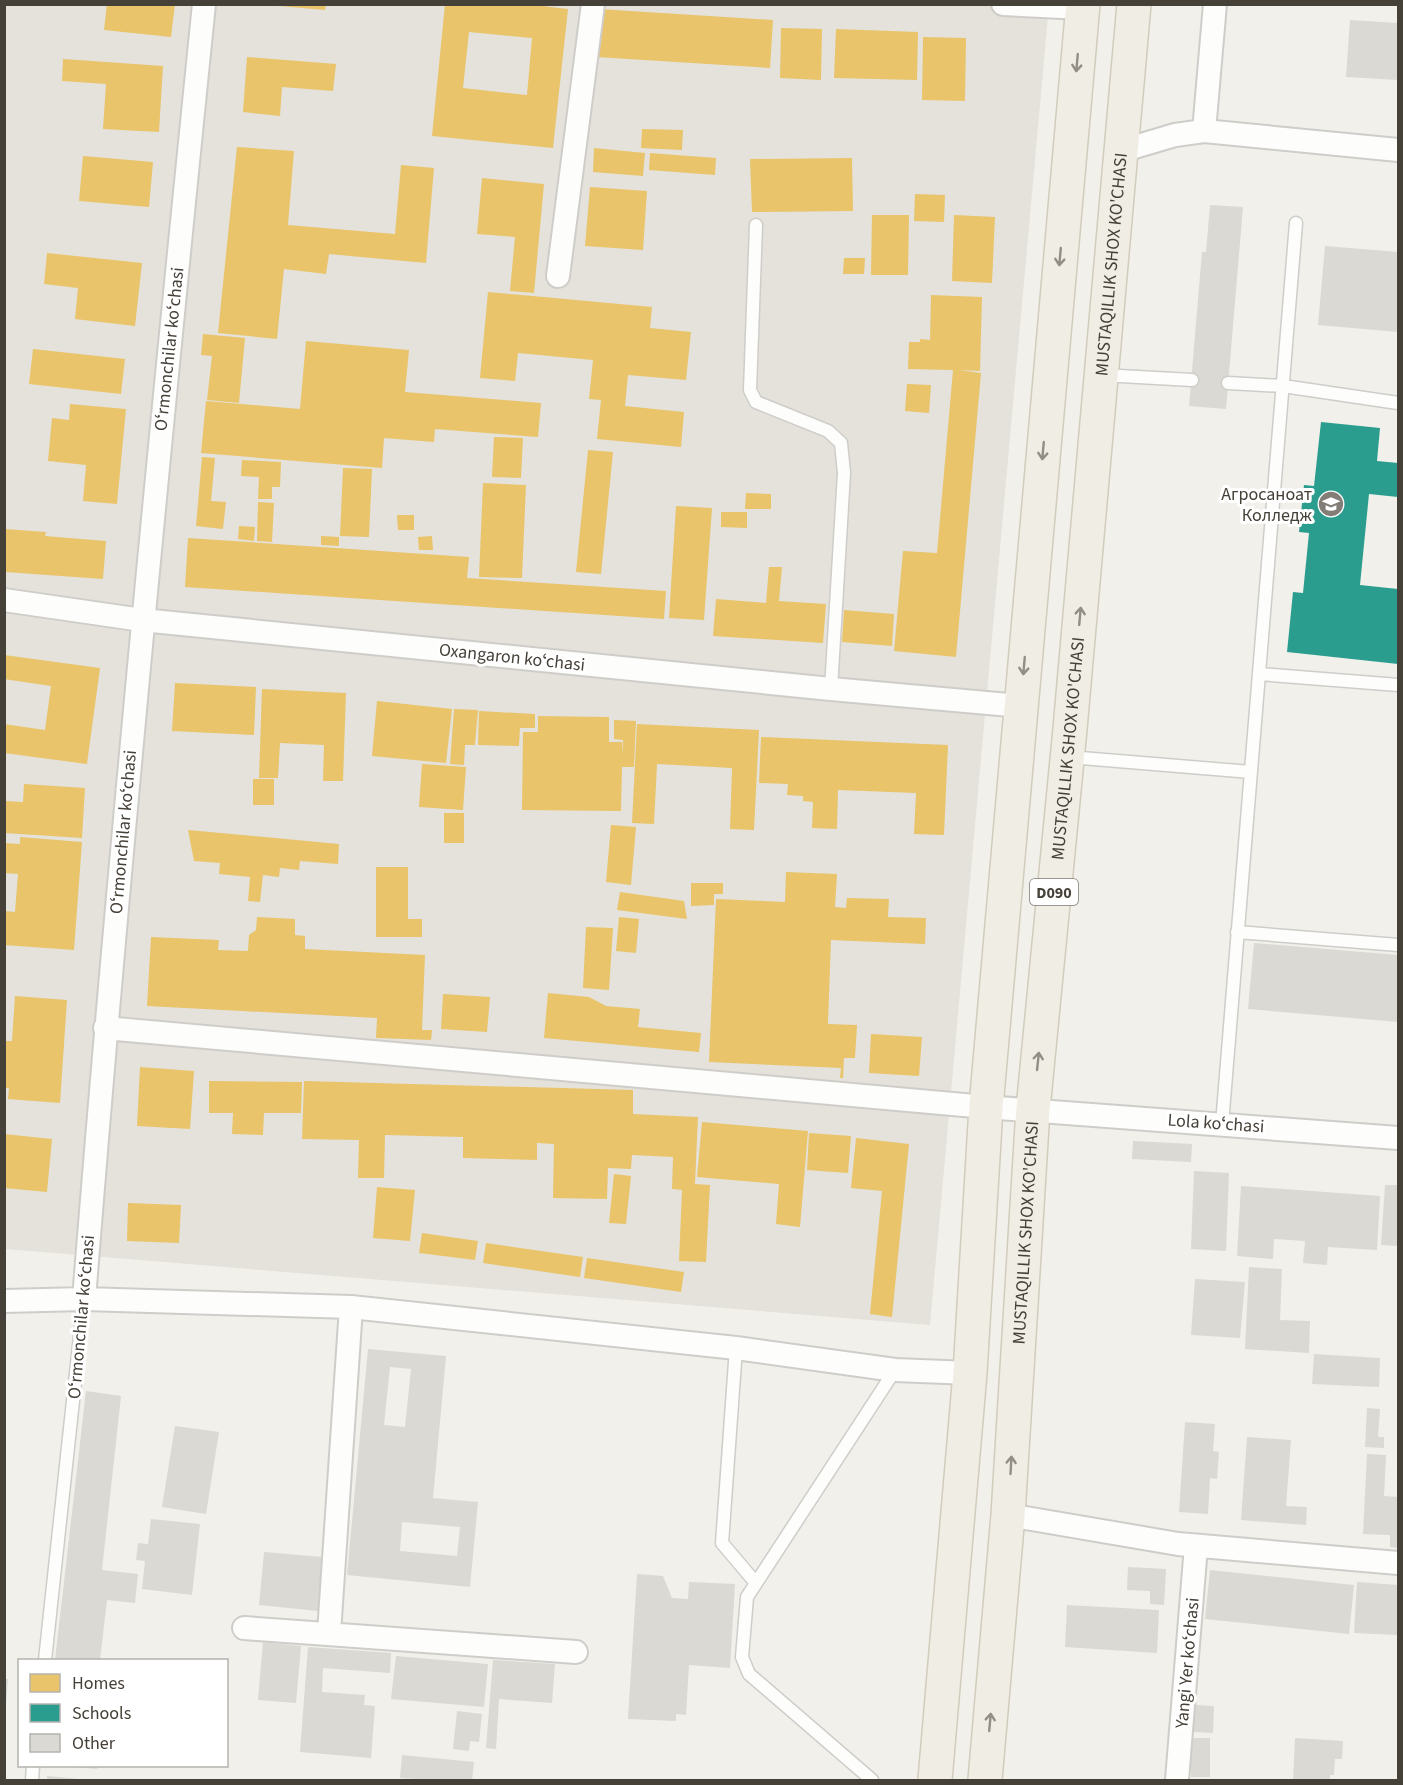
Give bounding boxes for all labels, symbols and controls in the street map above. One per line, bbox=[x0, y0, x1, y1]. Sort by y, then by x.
one-way arrow bbox=[1071, 52, 1082, 72]
street label: MUSTAQILLIK SHOX KO'CHASI bbox=[1089, 152, 1134, 377]
one-way arrow bbox=[1054, 247, 1065, 266]
street label: Oʻrmonchilar koʻchasi bbox=[148, 266, 191, 432]
one-way arrow bbox=[1037, 441, 1048, 461]
place label: Агросаноат Колледж bbox=[1221, 482, 1313, 528]
school or university icon: Агросаноат Колледж bbox=[1316, 489, 1346, 519]
one-way arrow bbox=[1075, 607, 1086, 626]
street label: MUSTAQILLIK SHOX KO'CHASI bbox=[1045, 636, 1091, 861]
street label: Oxangaron koʻchasi bbox=[438, 637, 586, 678]
one-way arrow bbox=[1018, 656, 1029, 676]
street label: Oʻrmonchilar koʻchasi bbox=[104, 749, 143, 915]
road number: D090 bbox=[1030, 879, 1078, 905]
one-way arrow bbox=[1033, 1052, 1044, 1071]
street label: Lola koʻchasi bbox=[1167, 1108, 1265, 1139]
street label: MUSTAQILLIK SHOX KO'CHASI bbox=[1007, 1120, 1045, 1345]
street label: Oʻrmonchilar koʻchasi bbox=[62, 1234, 101, 1400]
one-way arrow bbox=[1006, 1456, 1017, 1476]
street label: Yangi Yer koʻchasi bbox=[1169, 1597, 1206, 1730]
legend bbox=[18, 1659, 228, 1767]
text: Homes bbox=[72, 1671, 125, 1696]
text: Schools bbox=[72, 1701, 131, 1726]
one-way arrow bbox=[985, 1713, 996, 1733]
text: Other bbox=[72, 1731, 116, 1756]

